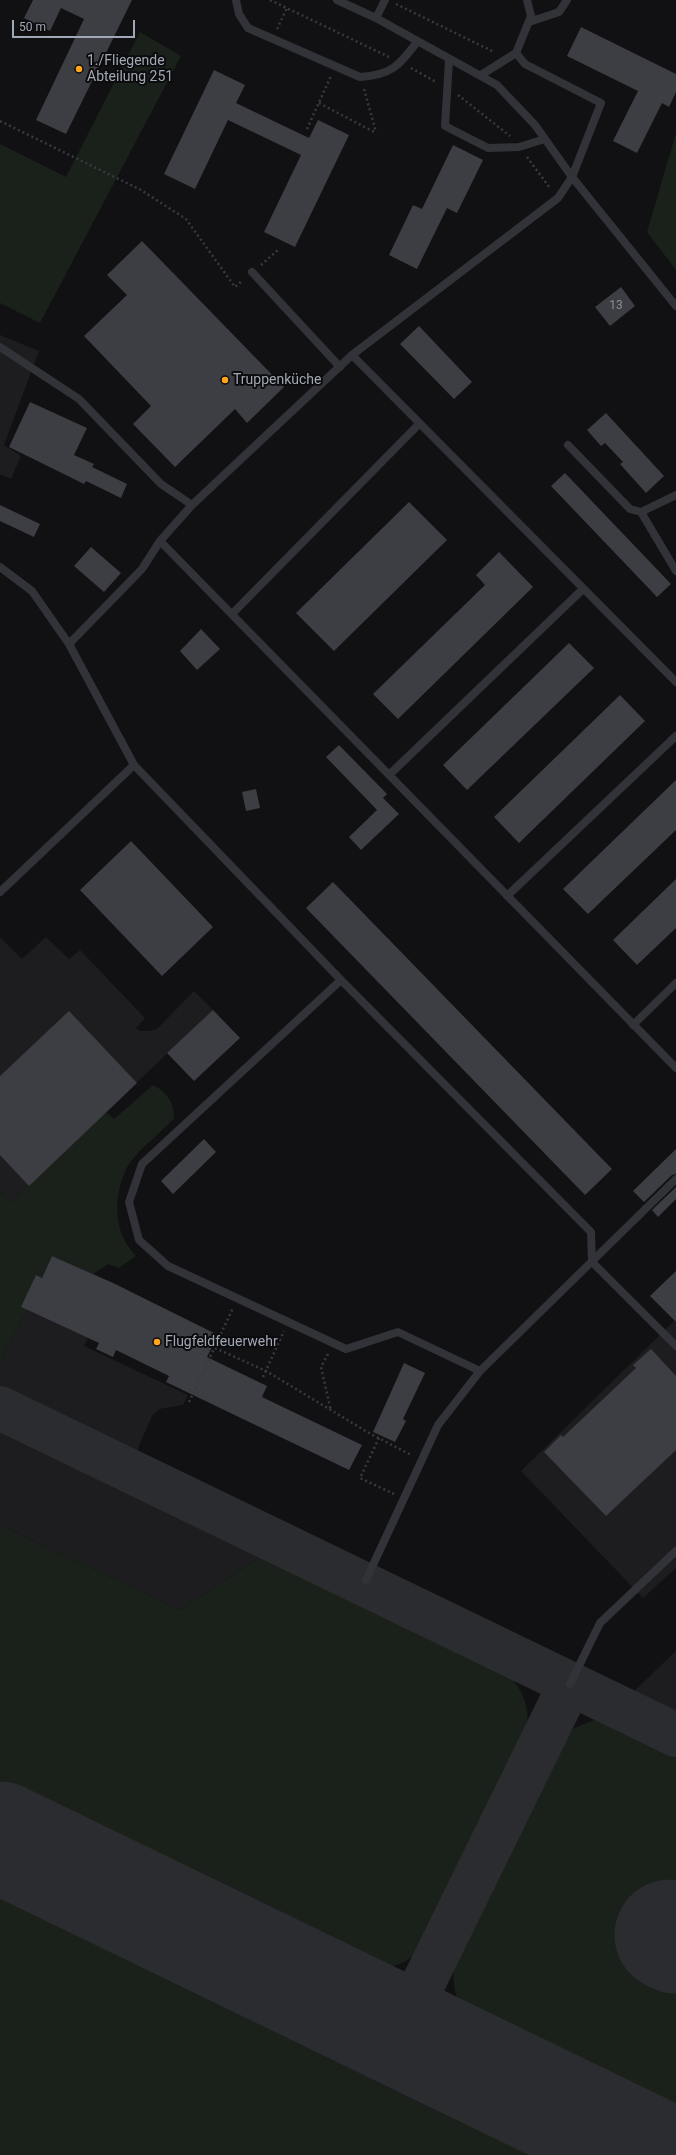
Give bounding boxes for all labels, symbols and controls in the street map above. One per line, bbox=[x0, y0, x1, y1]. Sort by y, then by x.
scale bar bbox=[14, 12, 137, 38]
text: 50 m bbox=[19, 20, 46, 34]
place label: 1./Fliegende Abteilung 251 bbox=[87, 53, 173, 86]
marker: 1./Fliegende Abteilung 251 bbox=[74, 64, 84, 74]
house number: 13 bbox=[609, 299, 623, 313]
place label: Truppenküche bbox=[233, 372, 321, 388]
marker: Truppenküche bbox=[220, 375, 230, 385]
place label: Flugfeldfeuerwehr bbox=[165, 1334, 278, 1350]
marker: Flugfeldfeuerwehr bbox=[152, 1337, 162, 1347]

